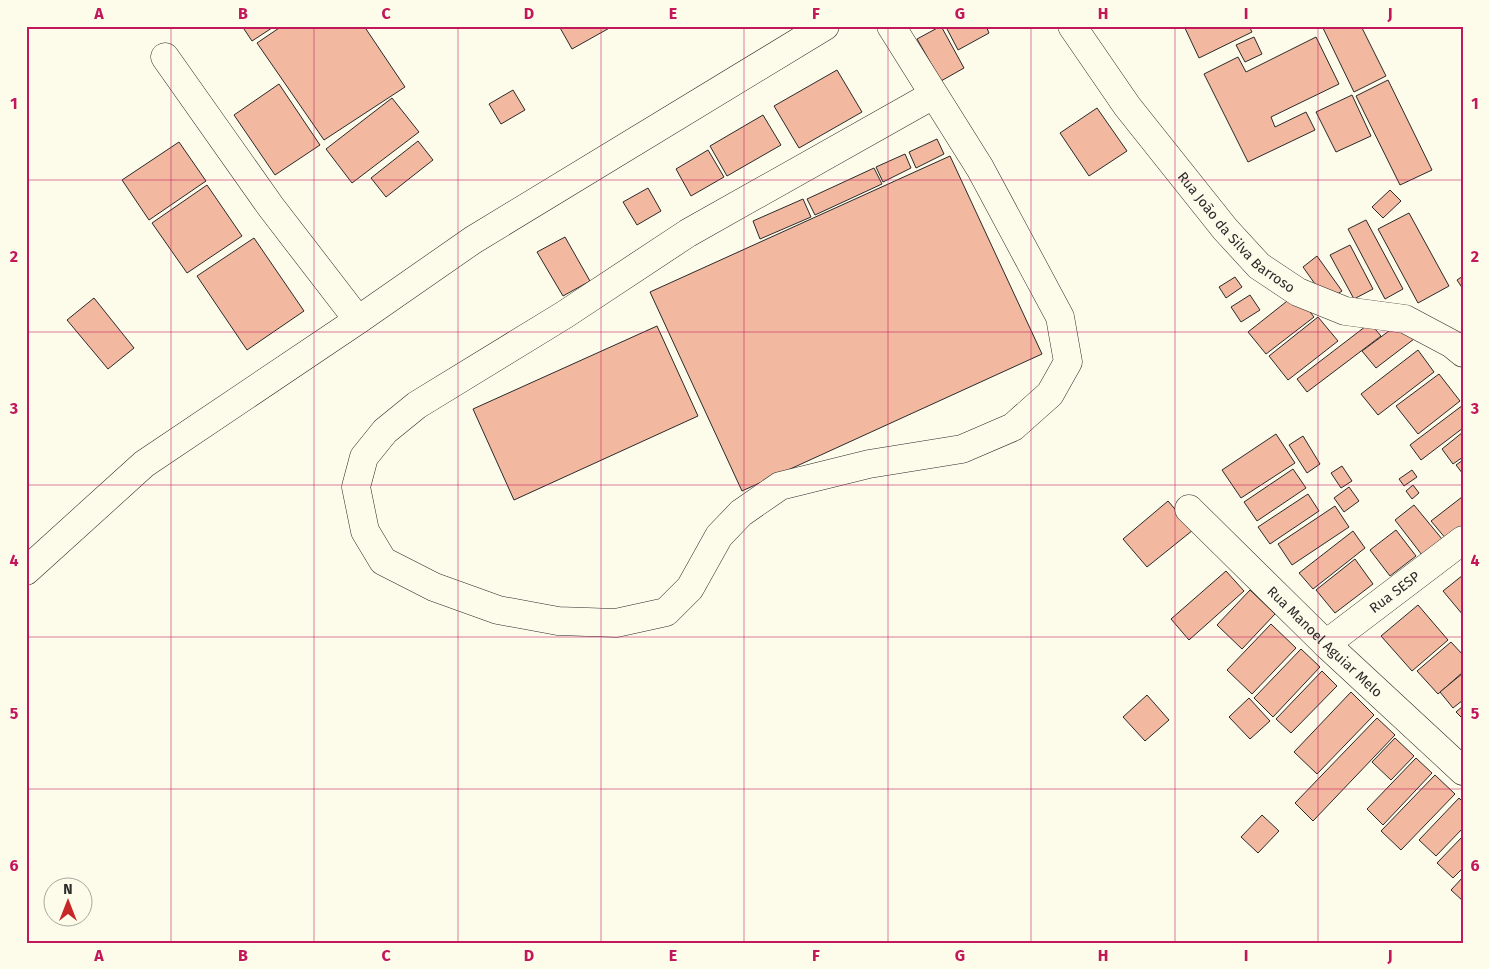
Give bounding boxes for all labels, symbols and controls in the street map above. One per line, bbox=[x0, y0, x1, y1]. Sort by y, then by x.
text: A bbox=[93, 4, 104, 23]
text: B bbox=[238, 4, 248, 23]
text: C bbox=[381, 4, 391, 23]
text: D bbox=[524, 4, 534, 23]
text: E bbox=[669, 4, 677, 23]
text: F bbox=[812, 4, 820, 23]
text: G bbox=[955, 4, 965, 23]
text: H bbox=[1098, 4, 1108, 23]
text: I bbox=[1244, 4, 1248, 23]
text: J bbox=[1386, 4, 1393, 23]
text: 1 bbox=[10, 94, 18, 113]
text: 1 bbox=[1471, 94, 1479, 113]
street label: Rua João da Silva Barroso bbox=[1174, 168, 1298, 296]
text: 2 bbox=[10, 247, 18, 266]
text: 2 bbox=[1471, 247, 1479, 266]
text: 3 bbox=[9, 399, 18, 418]
text: 3 bbox=[1470, 399, 1479, 418]
text: 4 bbox=[9, 551, 19, 570]
text: 4 bbox=[1470, 551, 1480, 570]
street label: Rua SESP bbox=[1366, 567, 1423, 617]
street label: Rua Manoel Aguiar Melo bbox=[1264, 583, 1386, 701]
text: 5 bbox=[10, 704, 19, 723]
text: 5 bbox=[1471, 704, 1480, 723]
text: 6 bbox=[9, 856, 19, 875]
text: 6 bbox=[1470, 856, 1480, 875]
north arrow bbox=[42, 876, 92, 926]
text: N bbox=[63, 881, 73, 898]
text: A bbox=[93, 946, 104, 965]
text: B bbox=[238, 946, 248, 965]
text: C bbox=[381, 946, 391, 965]
text: D bbox=[524, 946, 534, 965]
text: E bbox=[669, 946, 677, 965]
text: F bbox=[812, 946, 820, 965]
text: G bbox=[955, 946, 965, 965]
text: H bbox=[1098, 946, 1108, 965]
text: I bbox=[1244, 946, 1248, 965]
text: J bbox=[1386, 946, 1393, 965]

